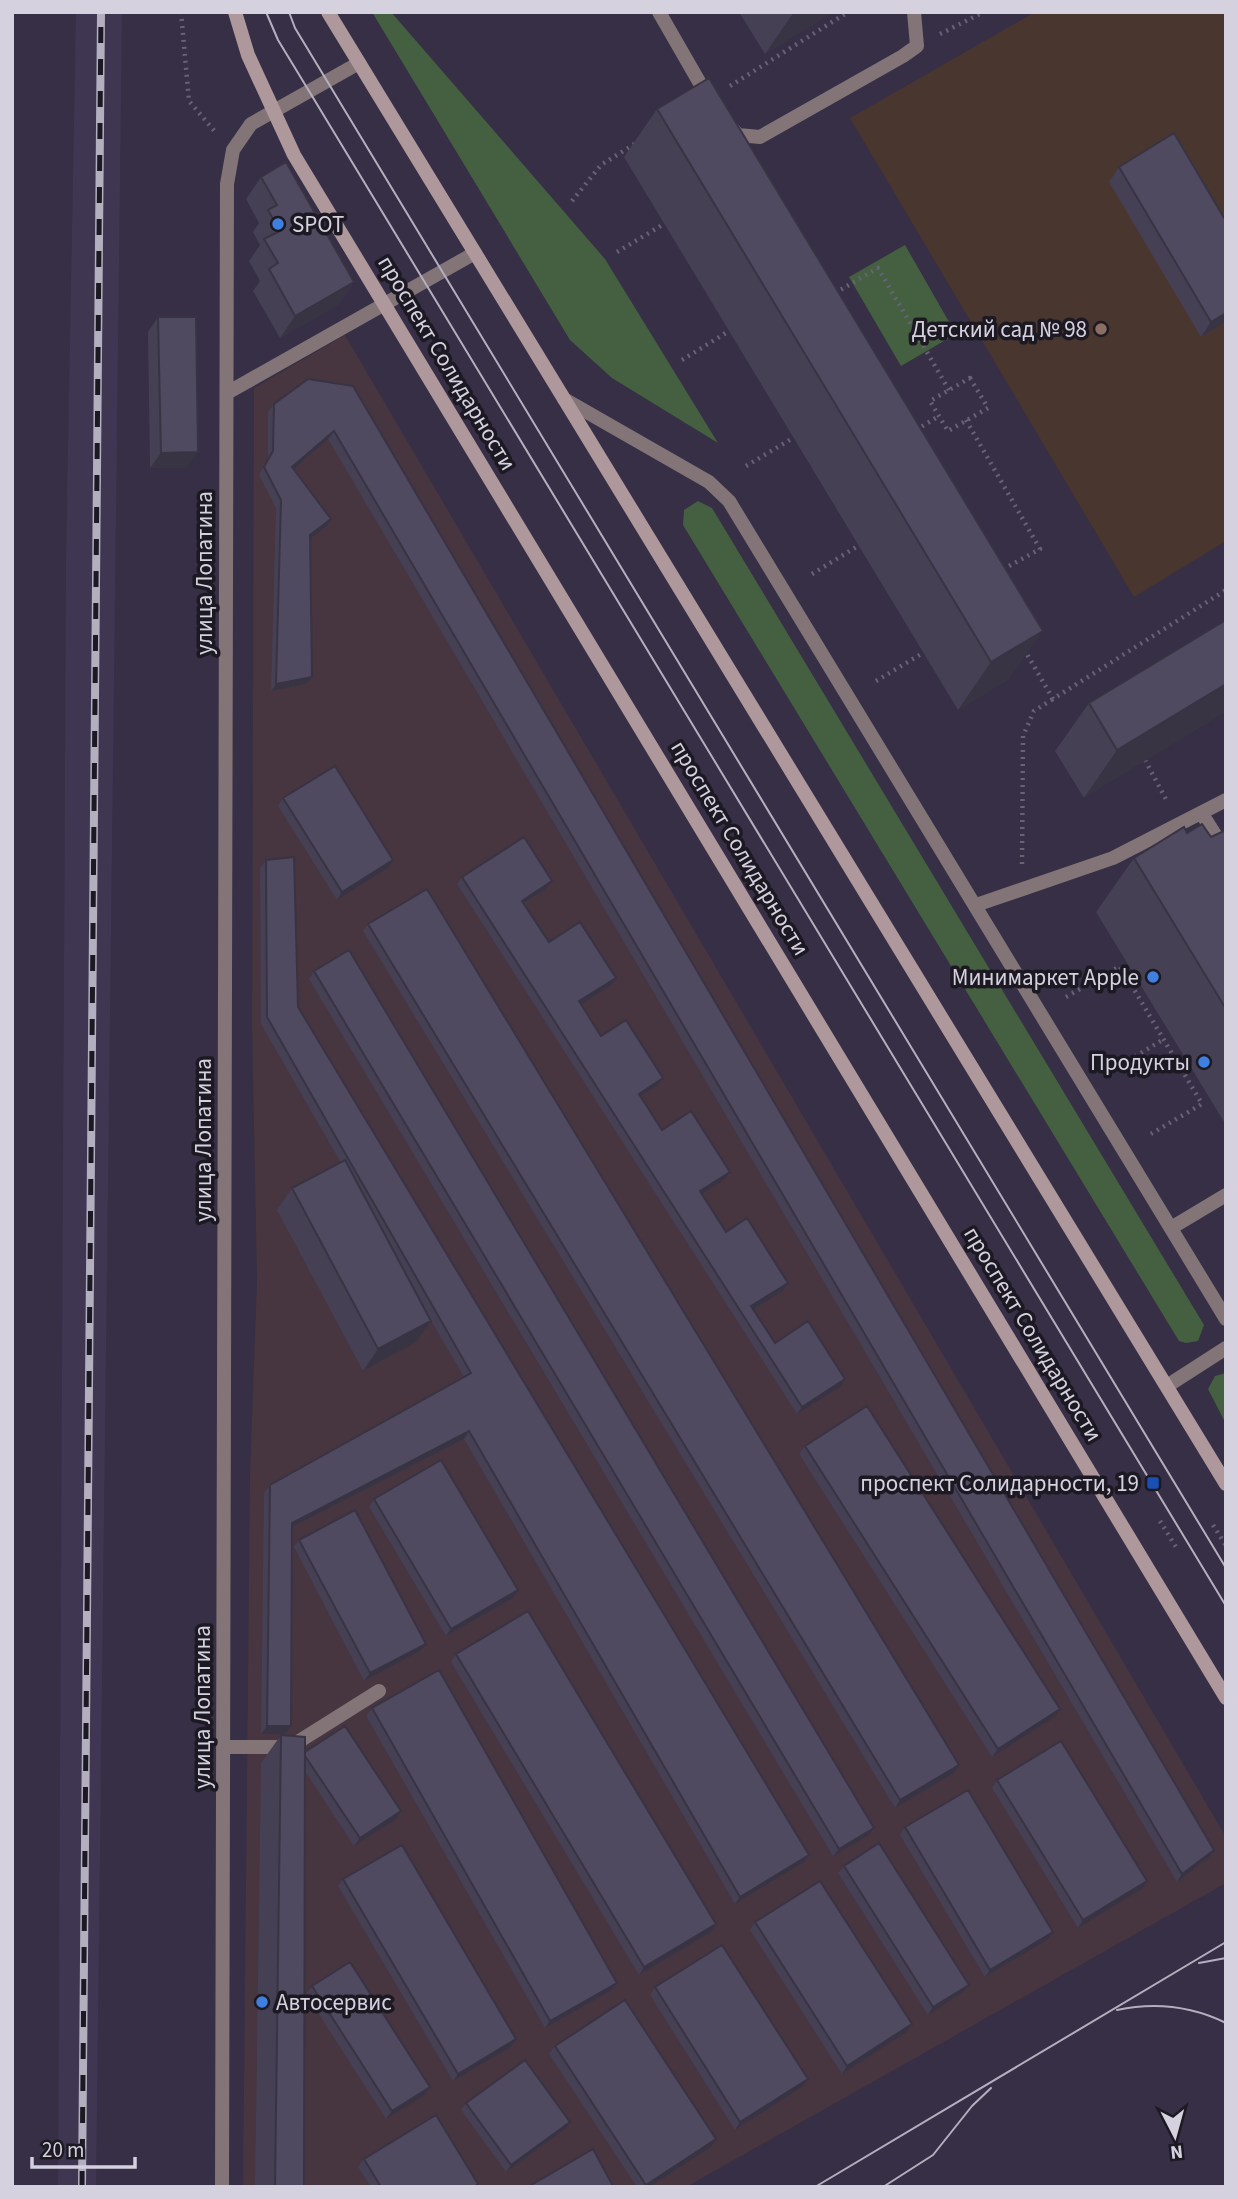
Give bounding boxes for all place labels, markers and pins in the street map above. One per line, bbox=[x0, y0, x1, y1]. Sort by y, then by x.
place label: SPOT bbox=[292, 208, 344, 241]
marker: SPOT bbox=[270, 216, 286, 232]
place label: Детский сад № 98 bbox=[912, 313, 1087, 346]
marker: Детский сад № 98 bbox=[1093, 321, 1109, 337]
place label: Минимаркет Apple bbox=[952, 961, 1139, 994]
marker: Минимаркет Apple bbox=[1145, 969, 1161, 985]
place label: Продукты bbox=[1090, 1046, 1190, 1079]
marker: Продукты bbox=[1196, 1054, 1212, 1070]
place label: проспект Солидарности, 19 bbox=[860, 1467, 1139, 1500]
marker: проспект Солидарности, 19 bbox=[1145, 1475, 1161, 1491]
place label: Автосервис bbox=[276, 1986, 392, 2019]
marker: Автосервис bbox=[254, 1994, 270, 2010]

